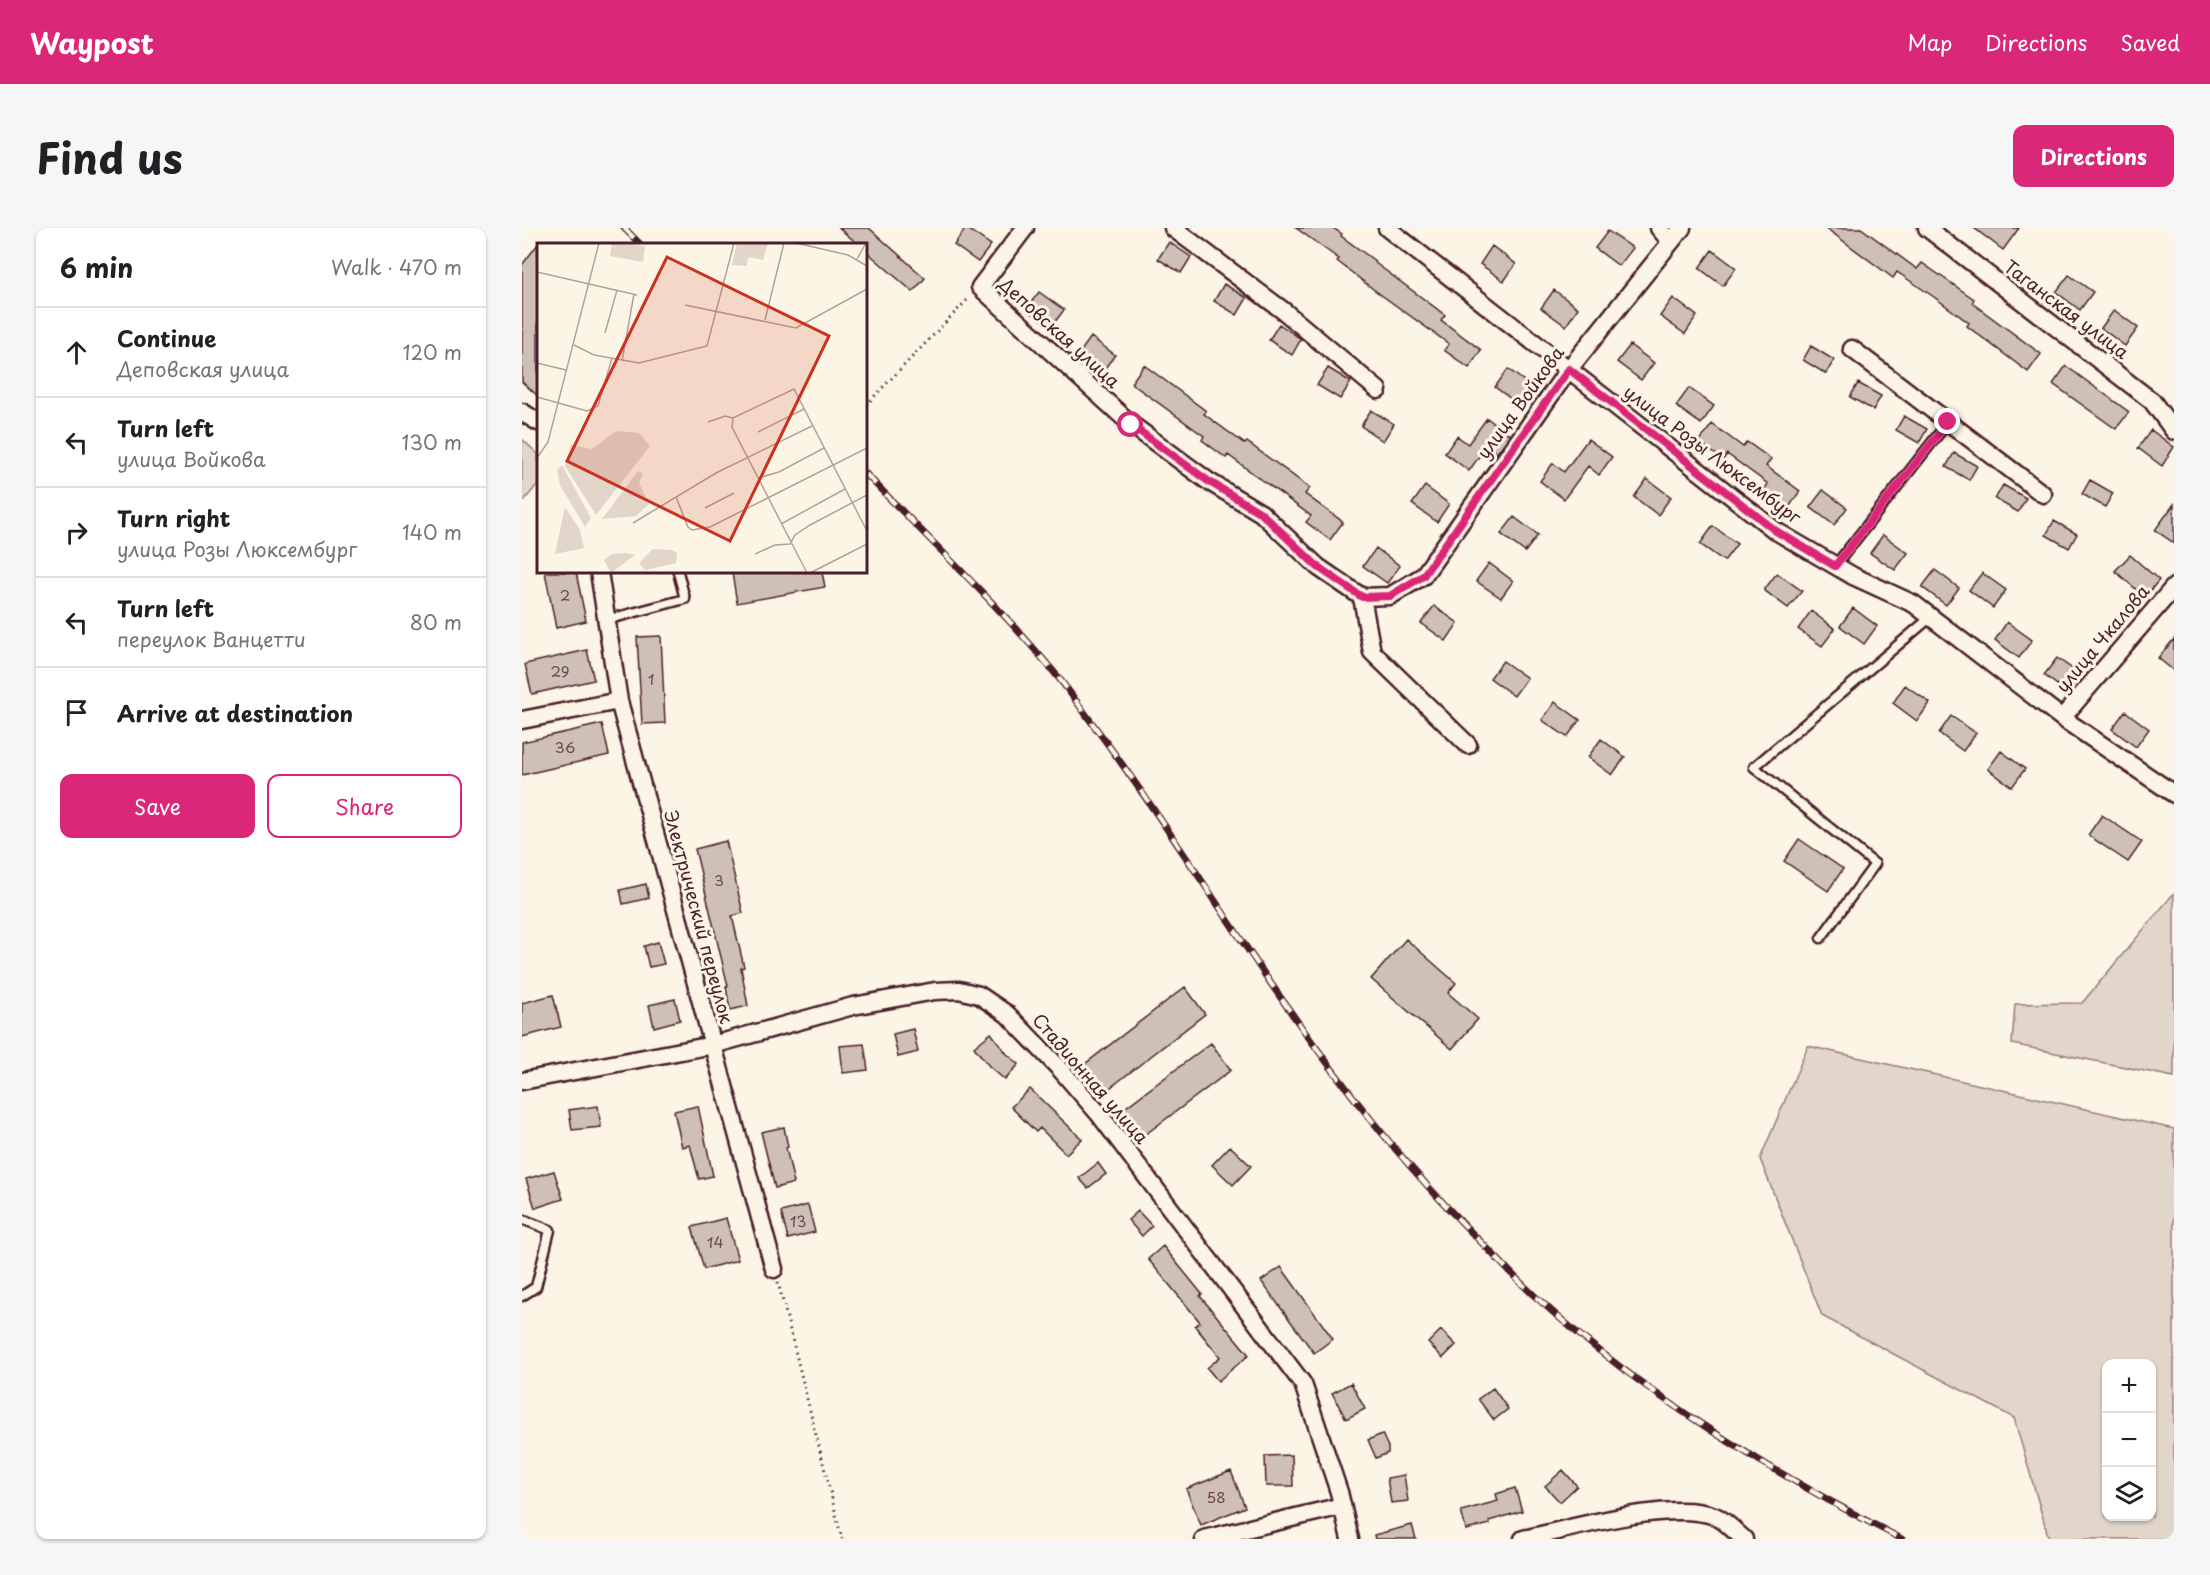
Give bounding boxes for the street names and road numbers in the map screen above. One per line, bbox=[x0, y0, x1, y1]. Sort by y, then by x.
street label: Таганская улица bbox=[1999, 253, 2136, 365]
street label: Деповская улица bbox=[993, 269, 1127, 394]
street label: улица Войкова bbox=[1470, 339, 1570, 464]
street label: улица Розы Люксембург bbox=[1618, 378, 1808, 530]
street label: улица Чкалова bbox=[2049, 578, 2156, 698]
street label: Электрический переулок bbox=[658, 807, 741, 1027]
street label: Стадионная улица bbox=[1027, 1007, 1156, 1150]

